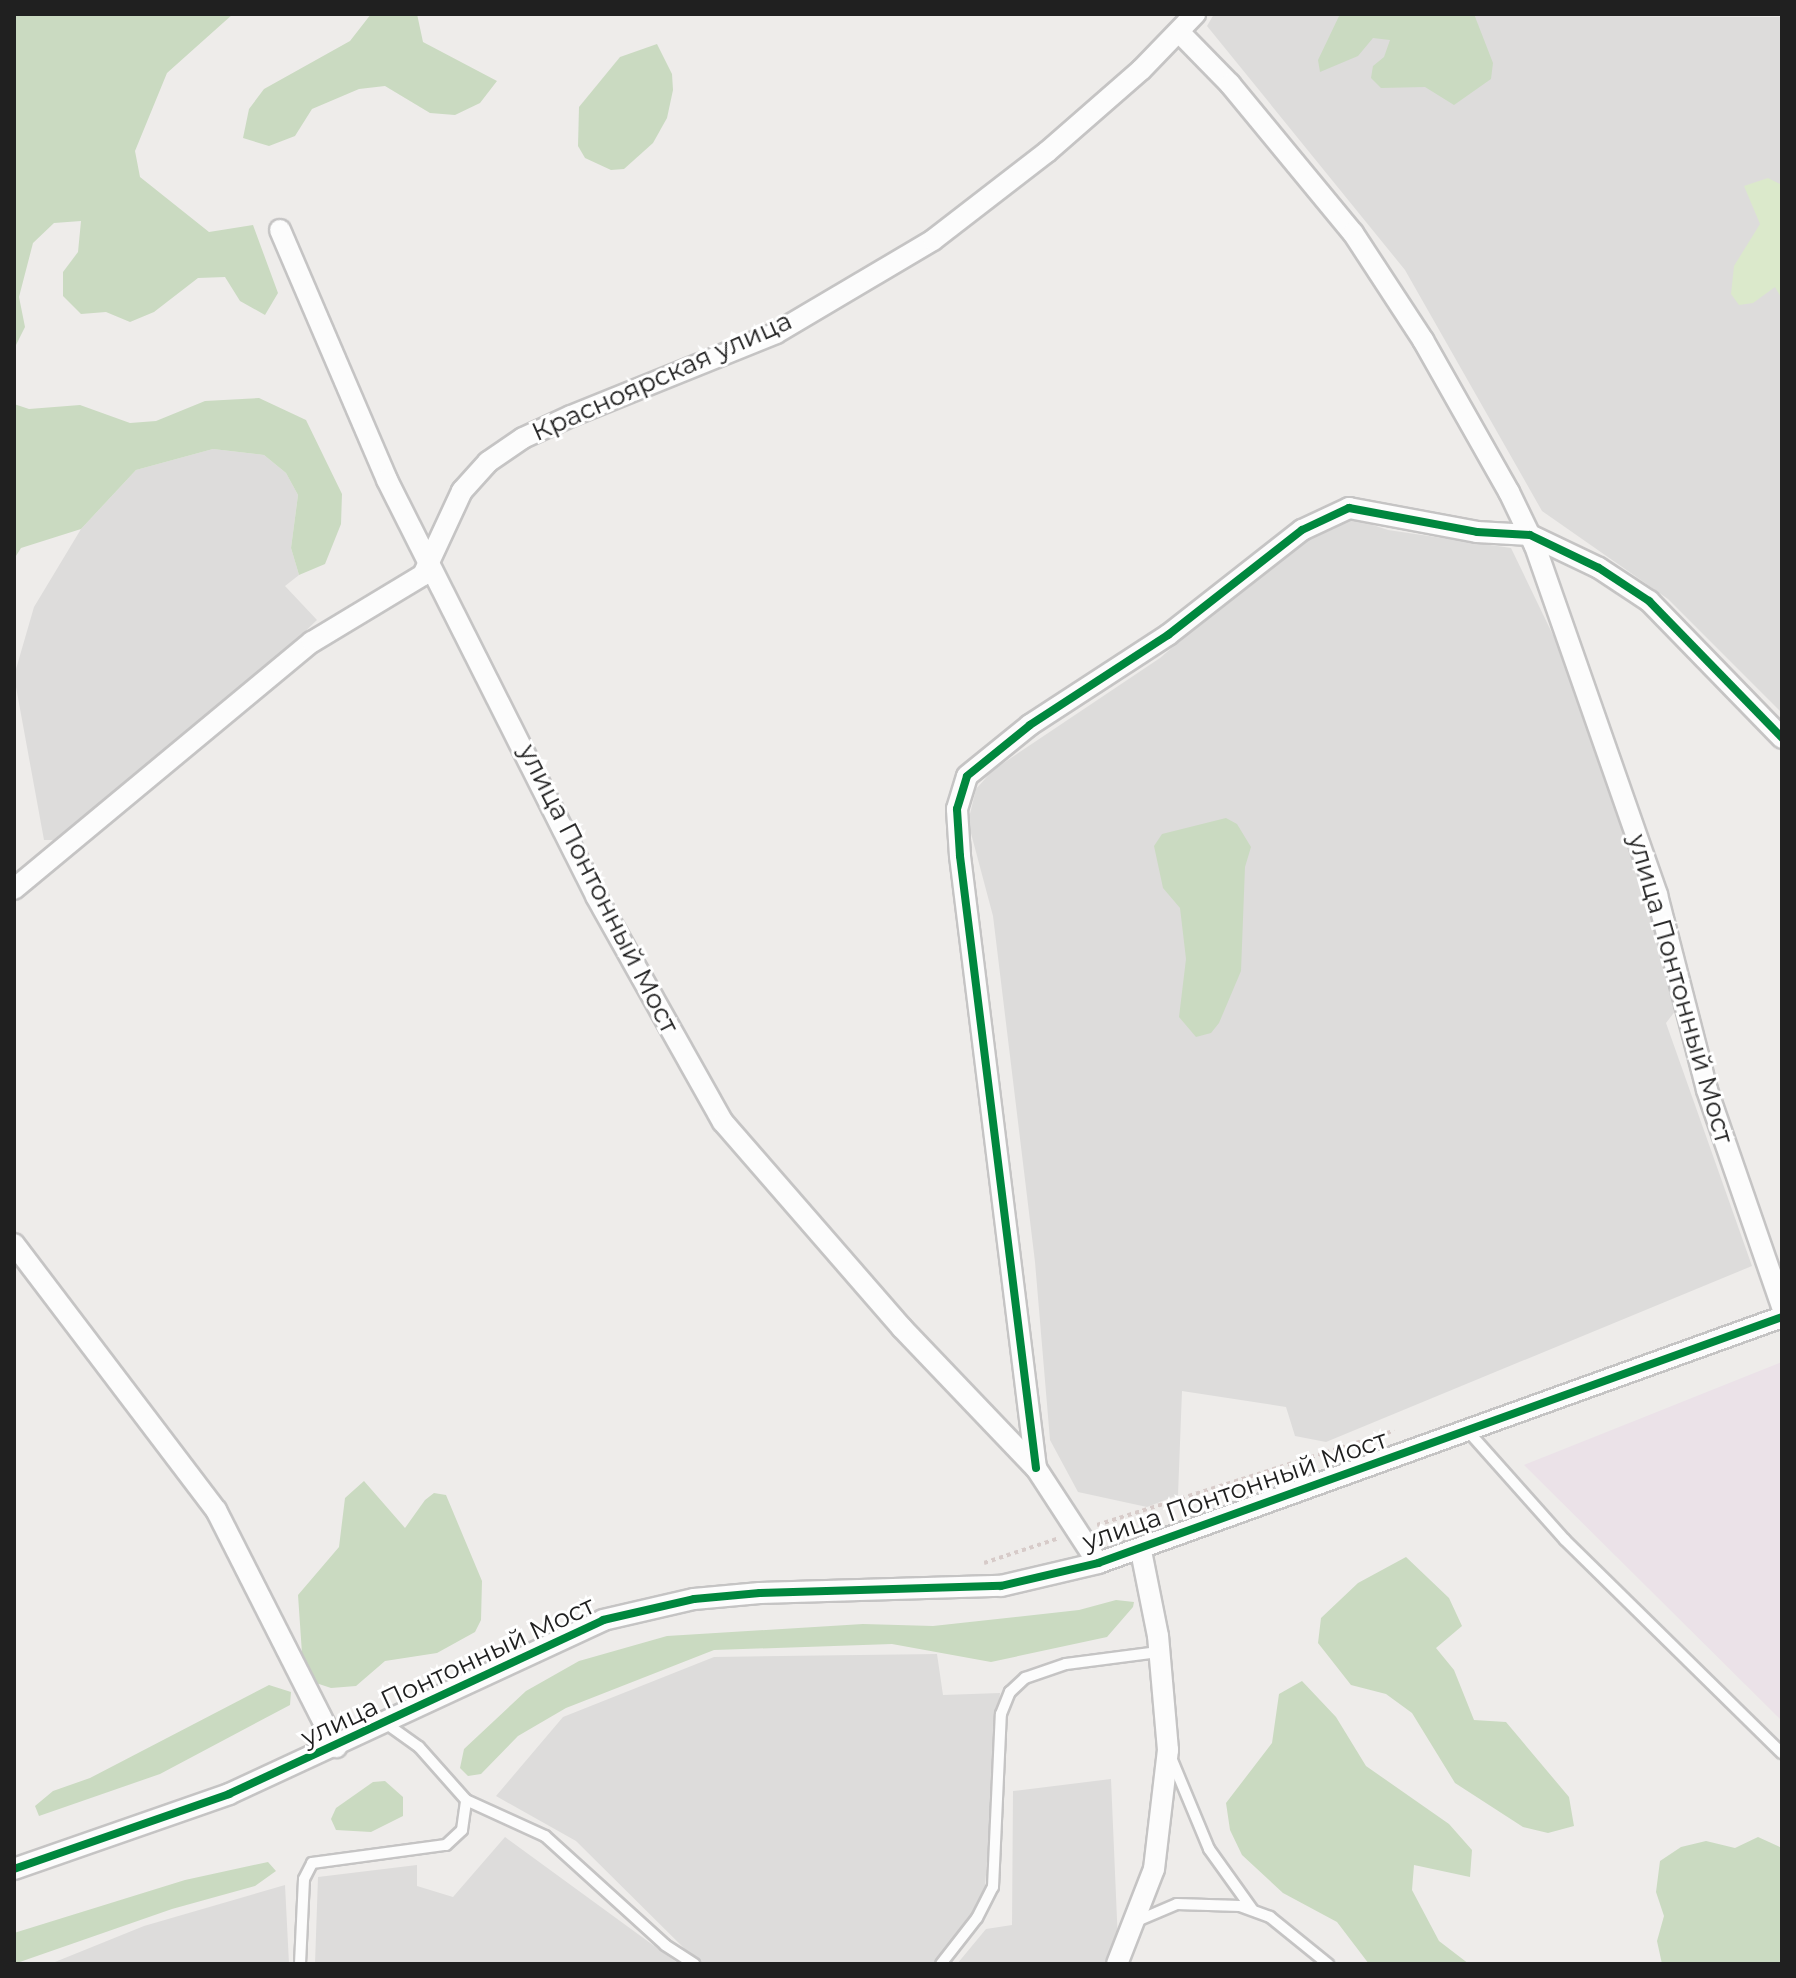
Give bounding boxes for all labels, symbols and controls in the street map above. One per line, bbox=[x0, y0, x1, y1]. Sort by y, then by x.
street label: Красноярская улица bbox=[527, 306, 797, 448]
street label: улица Понтонный Мост bbox=[511, 739, 685, 1039]
street label: улица Понтонный Мост bbox=[1621, 831, 1739, 1147]
street label: улица Понтонный Мост bbox=[1079, 1424, 1391, 1558]
street label: улица Понтонный Мост bbox=[296, 1590, 600, 1754]

